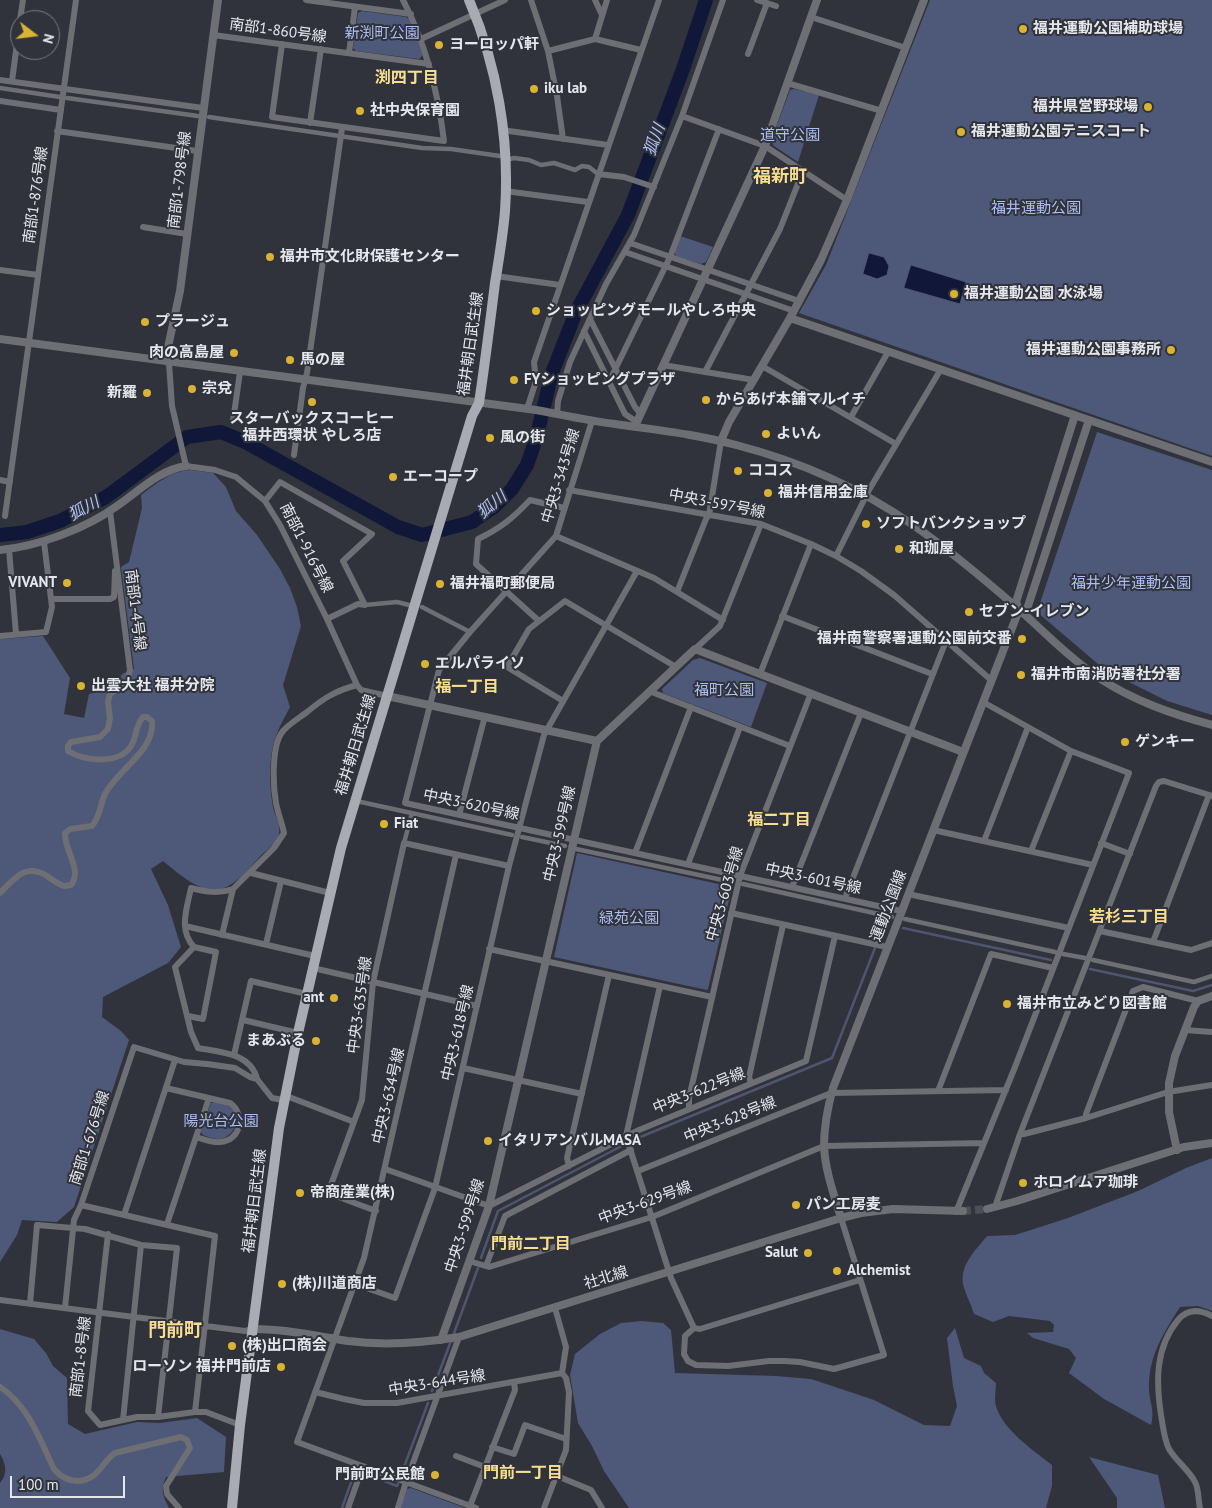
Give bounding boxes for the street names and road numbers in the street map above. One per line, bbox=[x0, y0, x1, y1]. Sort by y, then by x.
street label: 南部1-860号線 bbox=[228, 15, 328, 47]
street label: 南部1-798号線 bbox=[165, 130, 195, 230]
street label: 南部1-876号線 bbox=[20, 145, 52, 245]
street label: 福井朝日武生線 bbox=[455, 291, 487, 397]
street label: 中央3-343号線 bbox=[538, 426, 584, 526]
street label: 中央3-597号線 bbox=[667, 486, 767, 522]
street label: 南部1-916号線 bbox=[276, 500, 336, 596]
street label: 南部1-4号線 bbox=[121, 568, 149, 652]
street label: 福井朝日武生線 bbox=[332, 692, 380, 798]
street label: 中央3-599号線 bbox=[540, 784, 580, 884]
street label: 中央3-620号線 bbox=[421, 786, 521, 824]
street label: 中央3-603号線 bbox=[703, 844, 747, 944]
street label: 中央3-601号線 bbox=[763, 860, 863, 898]
street label: 運動公園線 bbox=[867, 868, 911, 944]
street label: 中央3-635号線 bbox=[344, 955, 376, 1055]
street label: 中央3-618号線 bbox=[438, 983, 478, 1083]
street label: 中央3-634号線 bbox=[369, 1046, 409, 1146]
street label: 中央3-622号線 bbox=[650, 1064, 748, 1118]
street label: 南部1-676号線 bbox=[66, 1089, 114, 1187]
street label: 中央3-628号線 bbox=[681, 1093, 779, 1147]
street label: 福井朝日武生線 bbox=[240, 1148, 270, 1254]
street label: 中央3-599号線 bbox=[441, 1177, 489, 1275]
street label: 中央3-629号線 bbox=[596, 1178, 694, 1228]
street label: 社北線 bbox=[582, 1263, 630, 1293]
street label: 南部1-8号線 bbox=[67, 1315, 95, 1399]
street label: 中央3-644号線 bbox=[387, 1366, 487, 1400]

